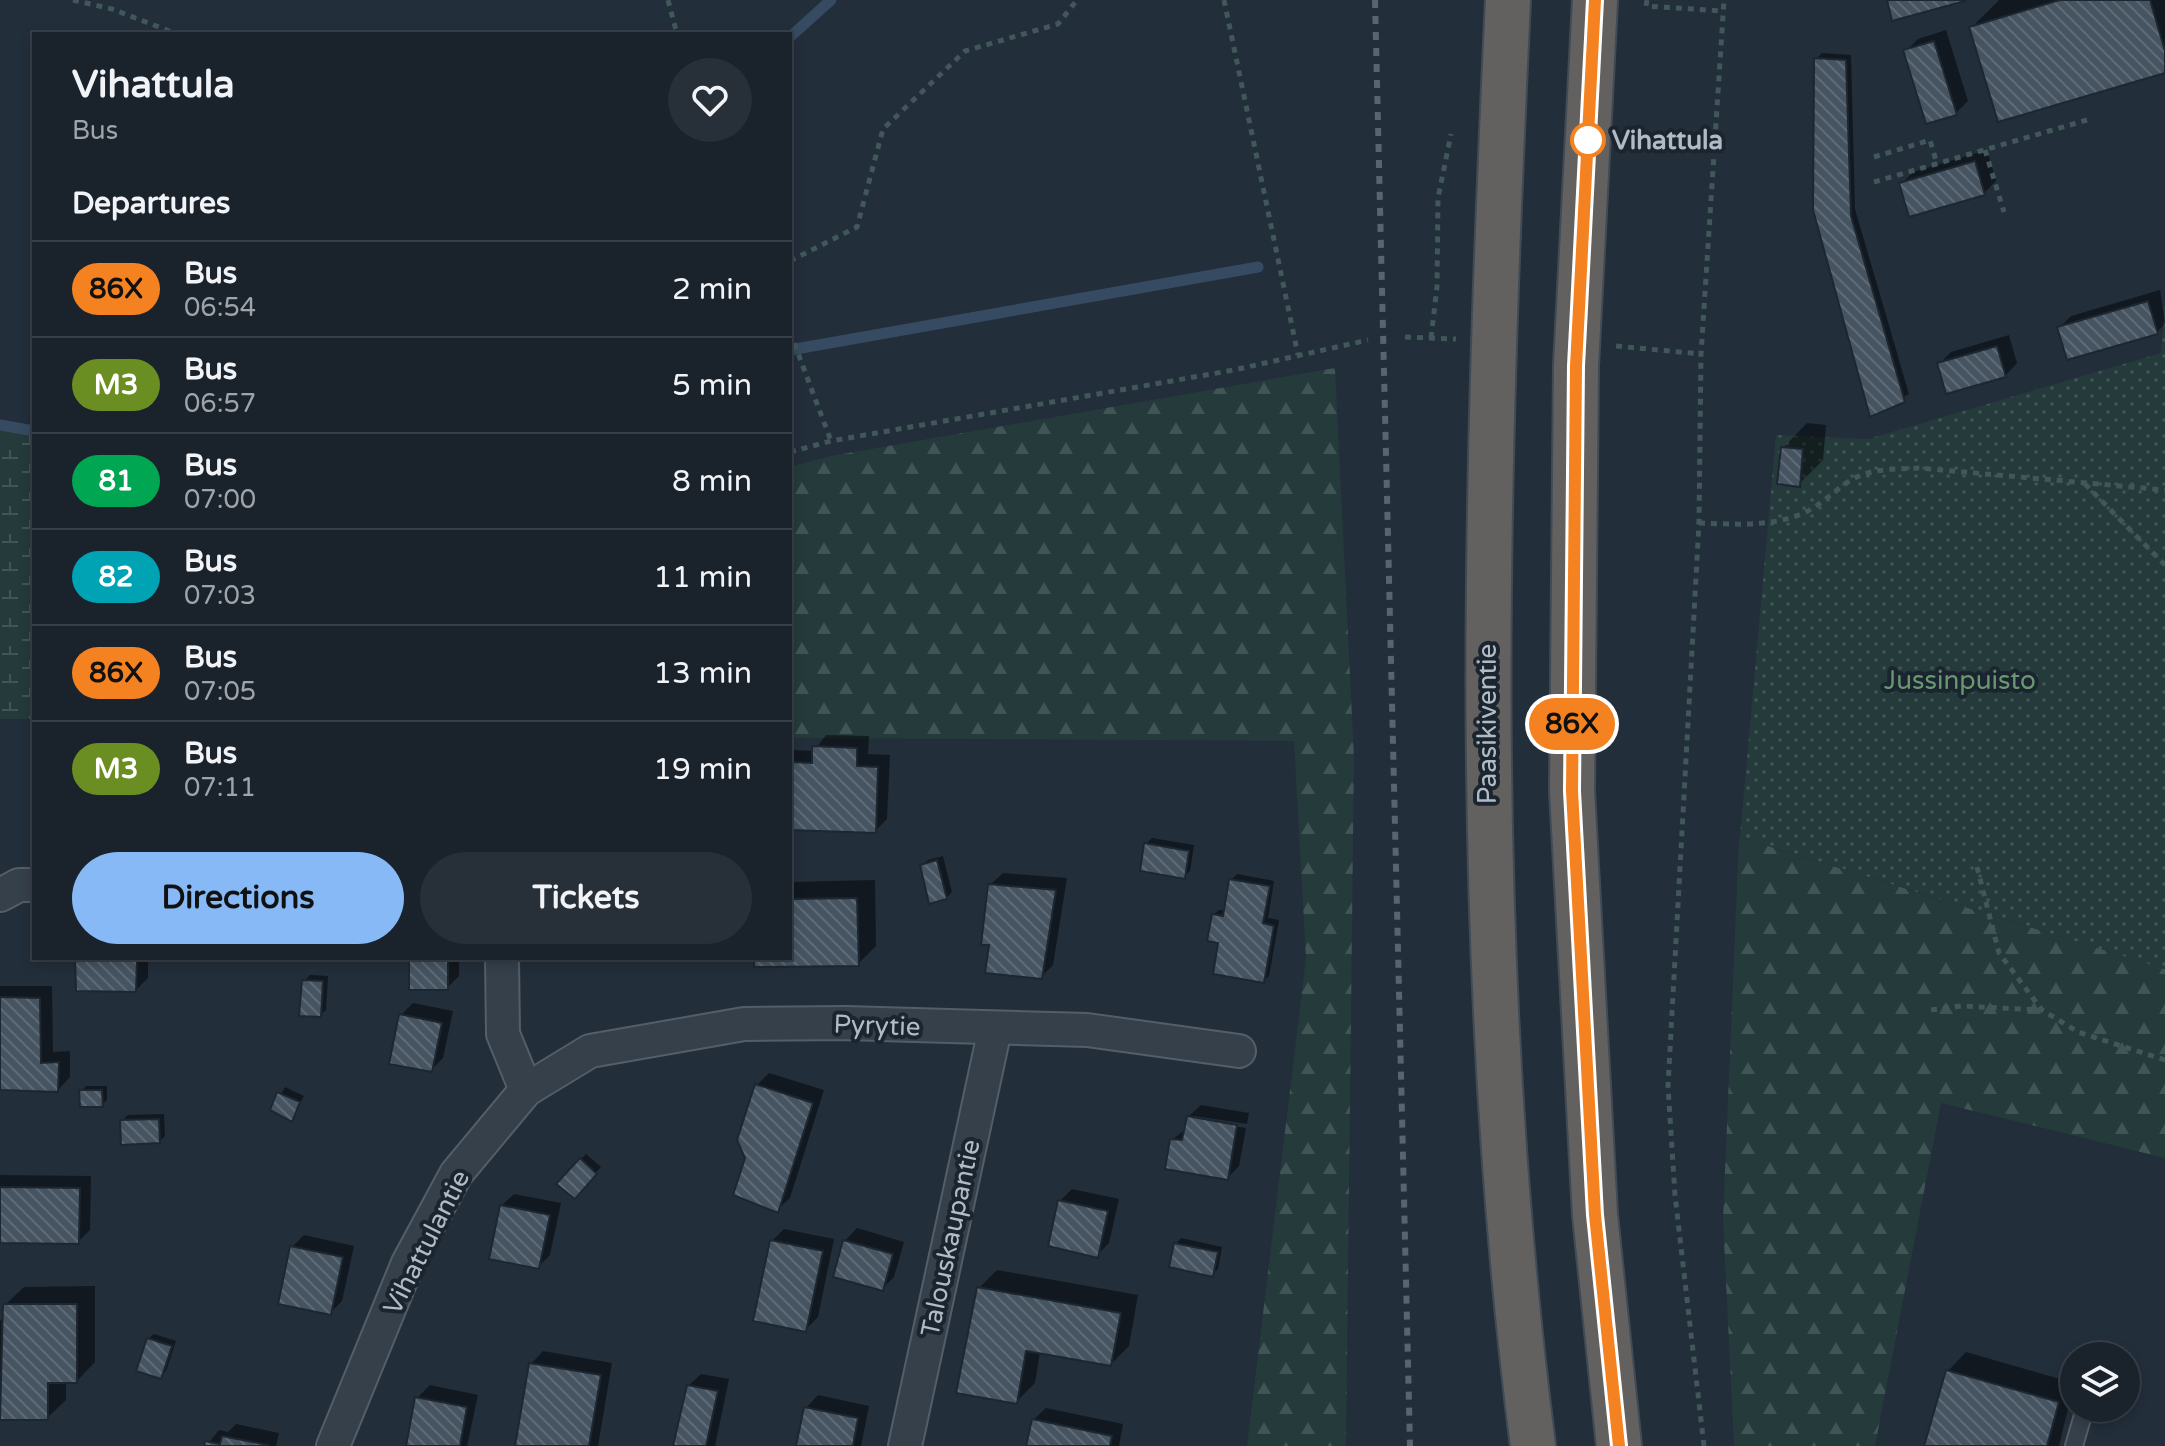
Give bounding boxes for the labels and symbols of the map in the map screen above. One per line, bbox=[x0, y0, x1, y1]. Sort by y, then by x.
marker: Vihattula bbox=[1571, 123, 1605, 157]
place label: Vihattula bbox=[1612, 125, 1723, 156]
street label: Paasikiventie bbox=[1472, 644, 1503, 804]
park label: Jussinpuisto bbox=[1884, 665, 2036, 696]
line badge: 86X bbox=[1526, 698, 1618, 750]
street label: Pyrytie bbox=[833, 1008, 921, 1043]
street label: Talouskaupantie bbox=[914, 1137, 987, 1340]
street label: Vihattulantie bbox=[377, 1165, 476, 1320]

